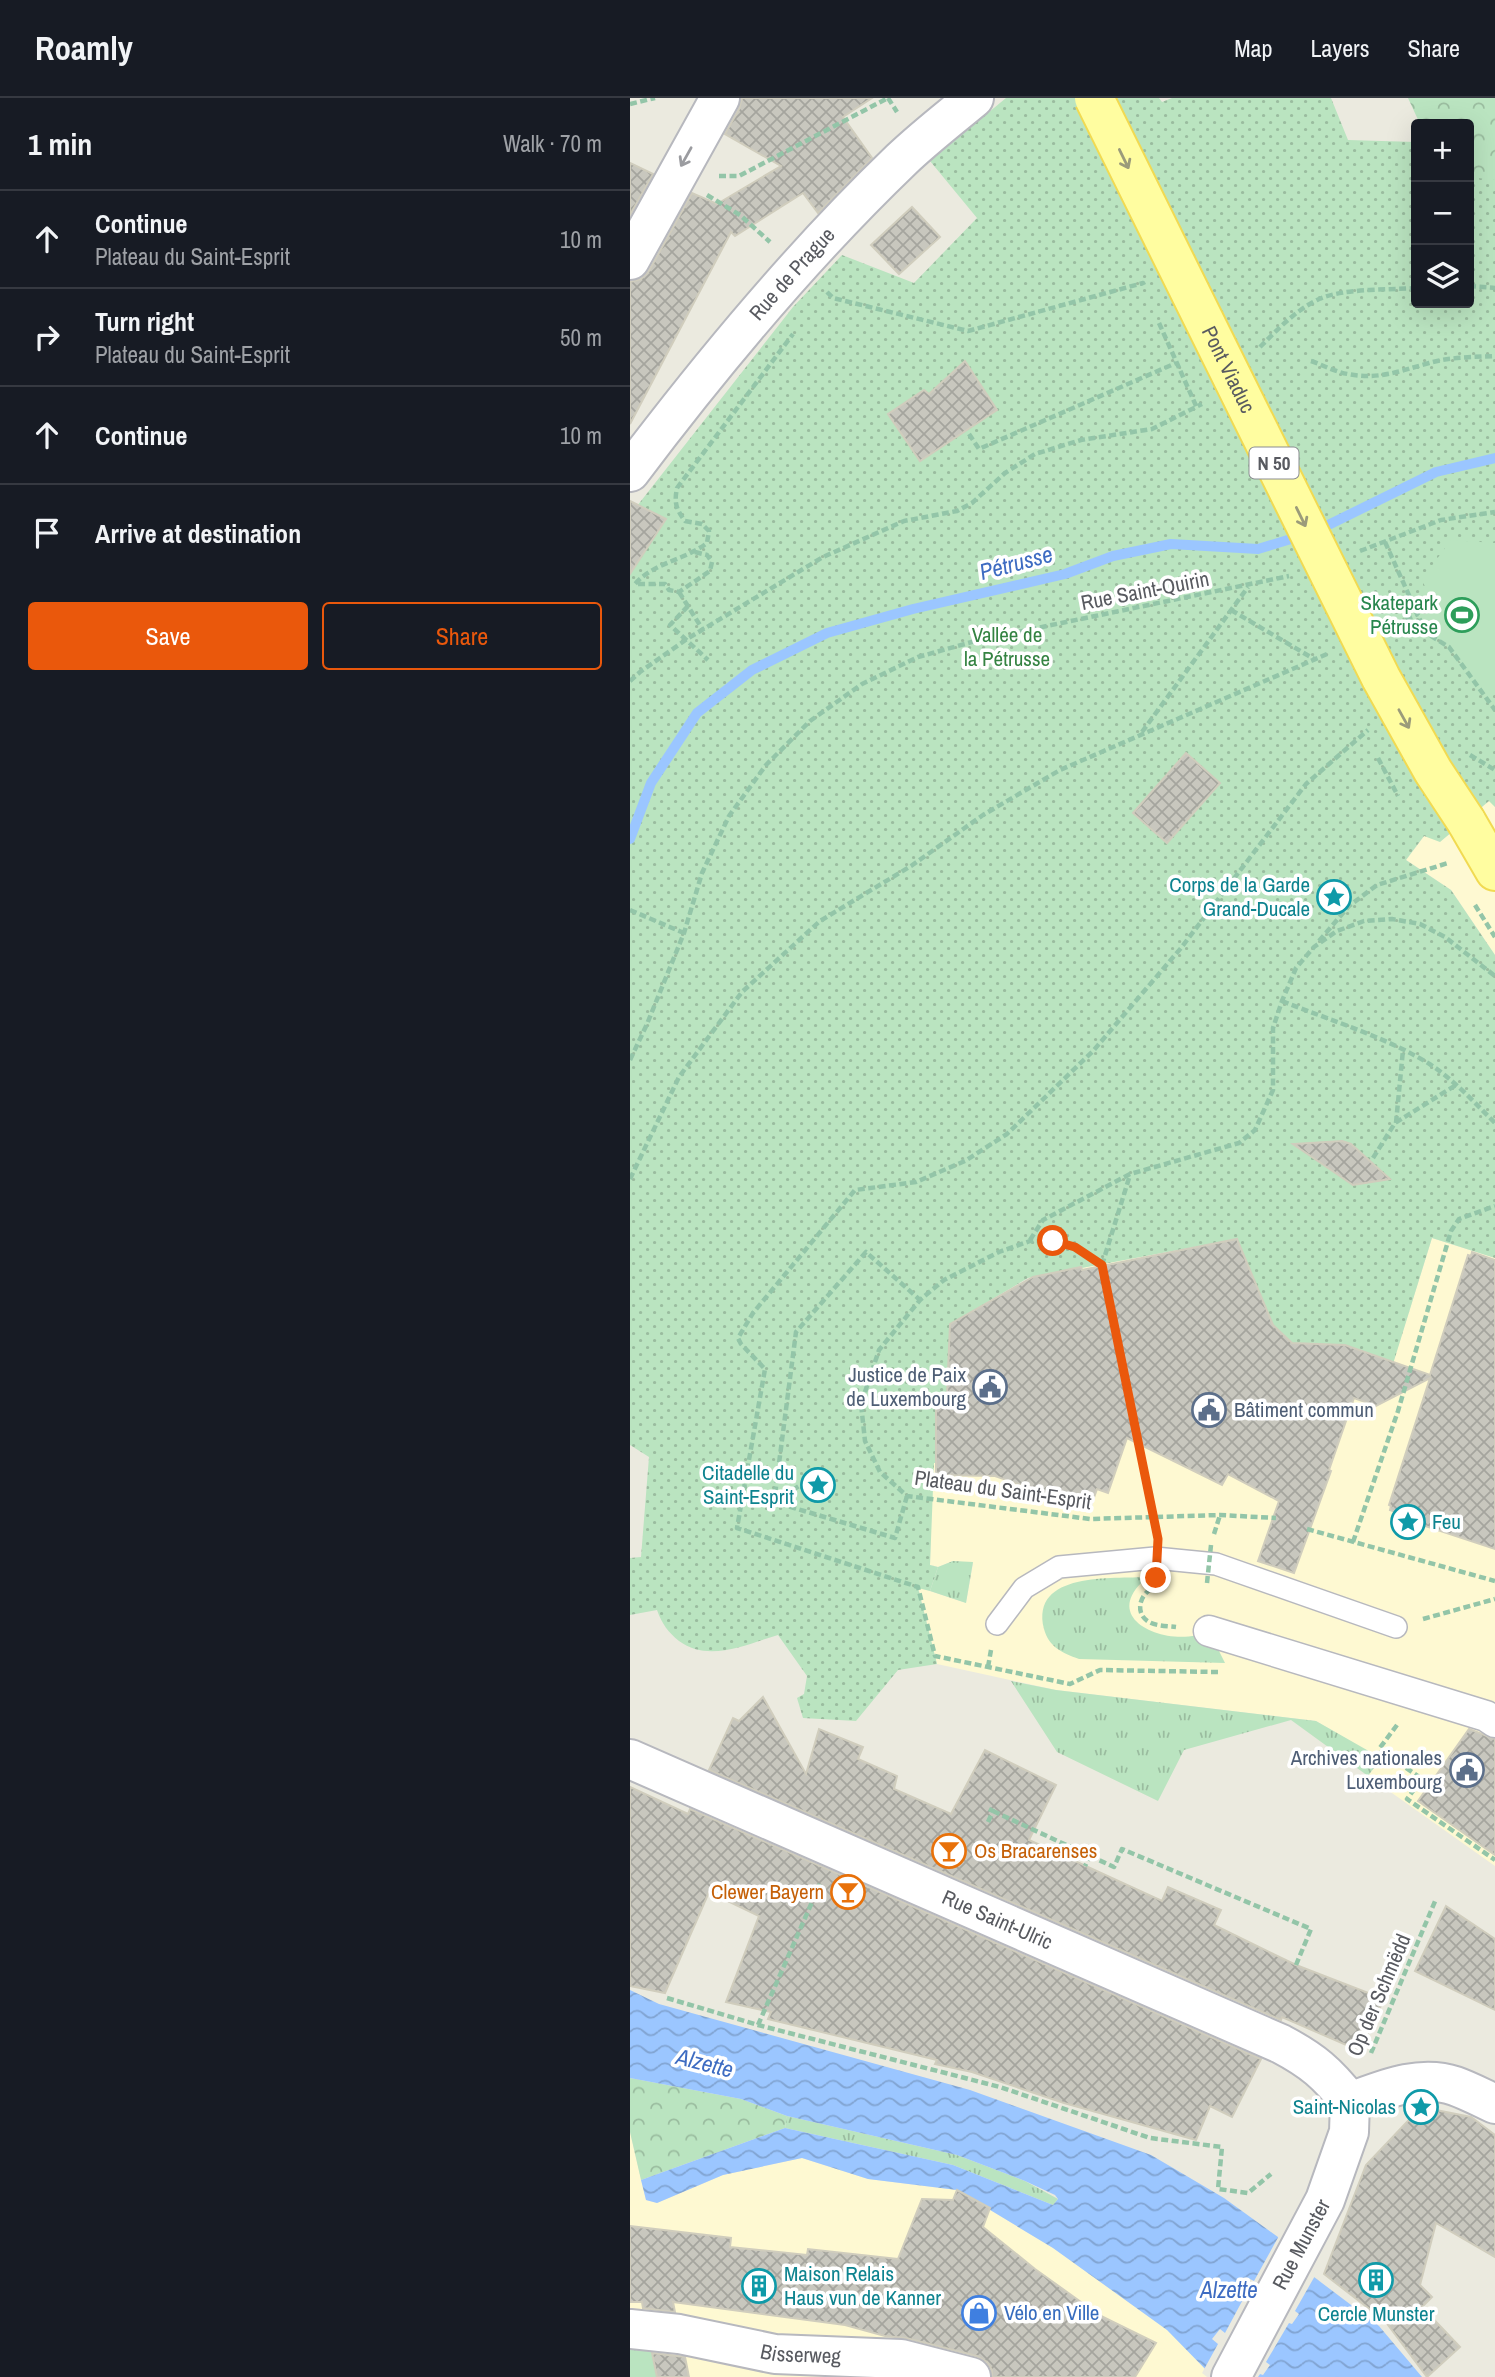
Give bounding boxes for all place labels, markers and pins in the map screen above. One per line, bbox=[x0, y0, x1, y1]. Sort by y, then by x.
place label: Skatepark Pétrusse bbox=[1360, 588, 1438, 641]
sports icon: Skatepark Pétrusse bbox=[1443, 596, 1481, 634]
place label: Corps de la Garde Grand-Ducale bbox=[1169, 870, 1310, 923]
place icon: Corps de la Garde Grand-Ducale bbox=[1315, 878, 1353, 916]
place label: Justice de Paix de Luxembourg bbox=[846, 1360, 966, 1413]
public building icon: Justice de Paix de Luxembourg bbox=[971, 1368, 1009, 1406]
public building icon: Bâtiment commun bbox=[1190, 1391, 1228, 1429]
place label: Bâtiment commun bbox=[1234, 1395, 1374, 1424]
place label: Citadelle du Saint-Esprit bbox=[702, 1458, 794, 1511]
place icon: Citadelle du Saint-Esprit bbox=[799, 1466, 837, 1504]
place icon: Feu bbox=[1389, 1503, 1427, 1541]
place label: Feu bbox=[1432, 1507, 1461, 1536]
place label: Archives nationales Luxembourg bbox=[1290, 1743, 1442, 1796]
public building icon: Archives nationales Luxembourg bbox=[1448, 1751, 1486, 1789]
bar icon: Os Bracarenses bbox=[930, 1832, 968, 1870]
place label: Os Bracarenses bbox=[974, 1836, 1097, 1865]
bar icon: Clewer Bayern bbox=[829, 1873, 867, 1911]
place label: Clewer Bayern bbox=[711, 1877, 824, 1906]
place icon: Saint-Nicolas bbox=[1402, 2088, 1440, 2126]
place label: Saint-Nicolas bbox=[1293, 2092, 1396, 2121]
place label: Maison Relais Haus vun de Kanner bbox=[784, 2259, 941, 2312]
building icon: Cercle Munster bbox=[1357, 2261, 1395, 2299]
building icon: Maison Relais Haus vun de Kanner bbox=[740, 2267, 778, 2305]
shop icon: Vélo en Ville bbox=[960, 2294, 998, 2332]
place label: Vélo en Ville bbox=[1004, 2298, 1099, 2327]
place label: Cercle Munster bbox=[1318, 2299, 1435, 2328]

